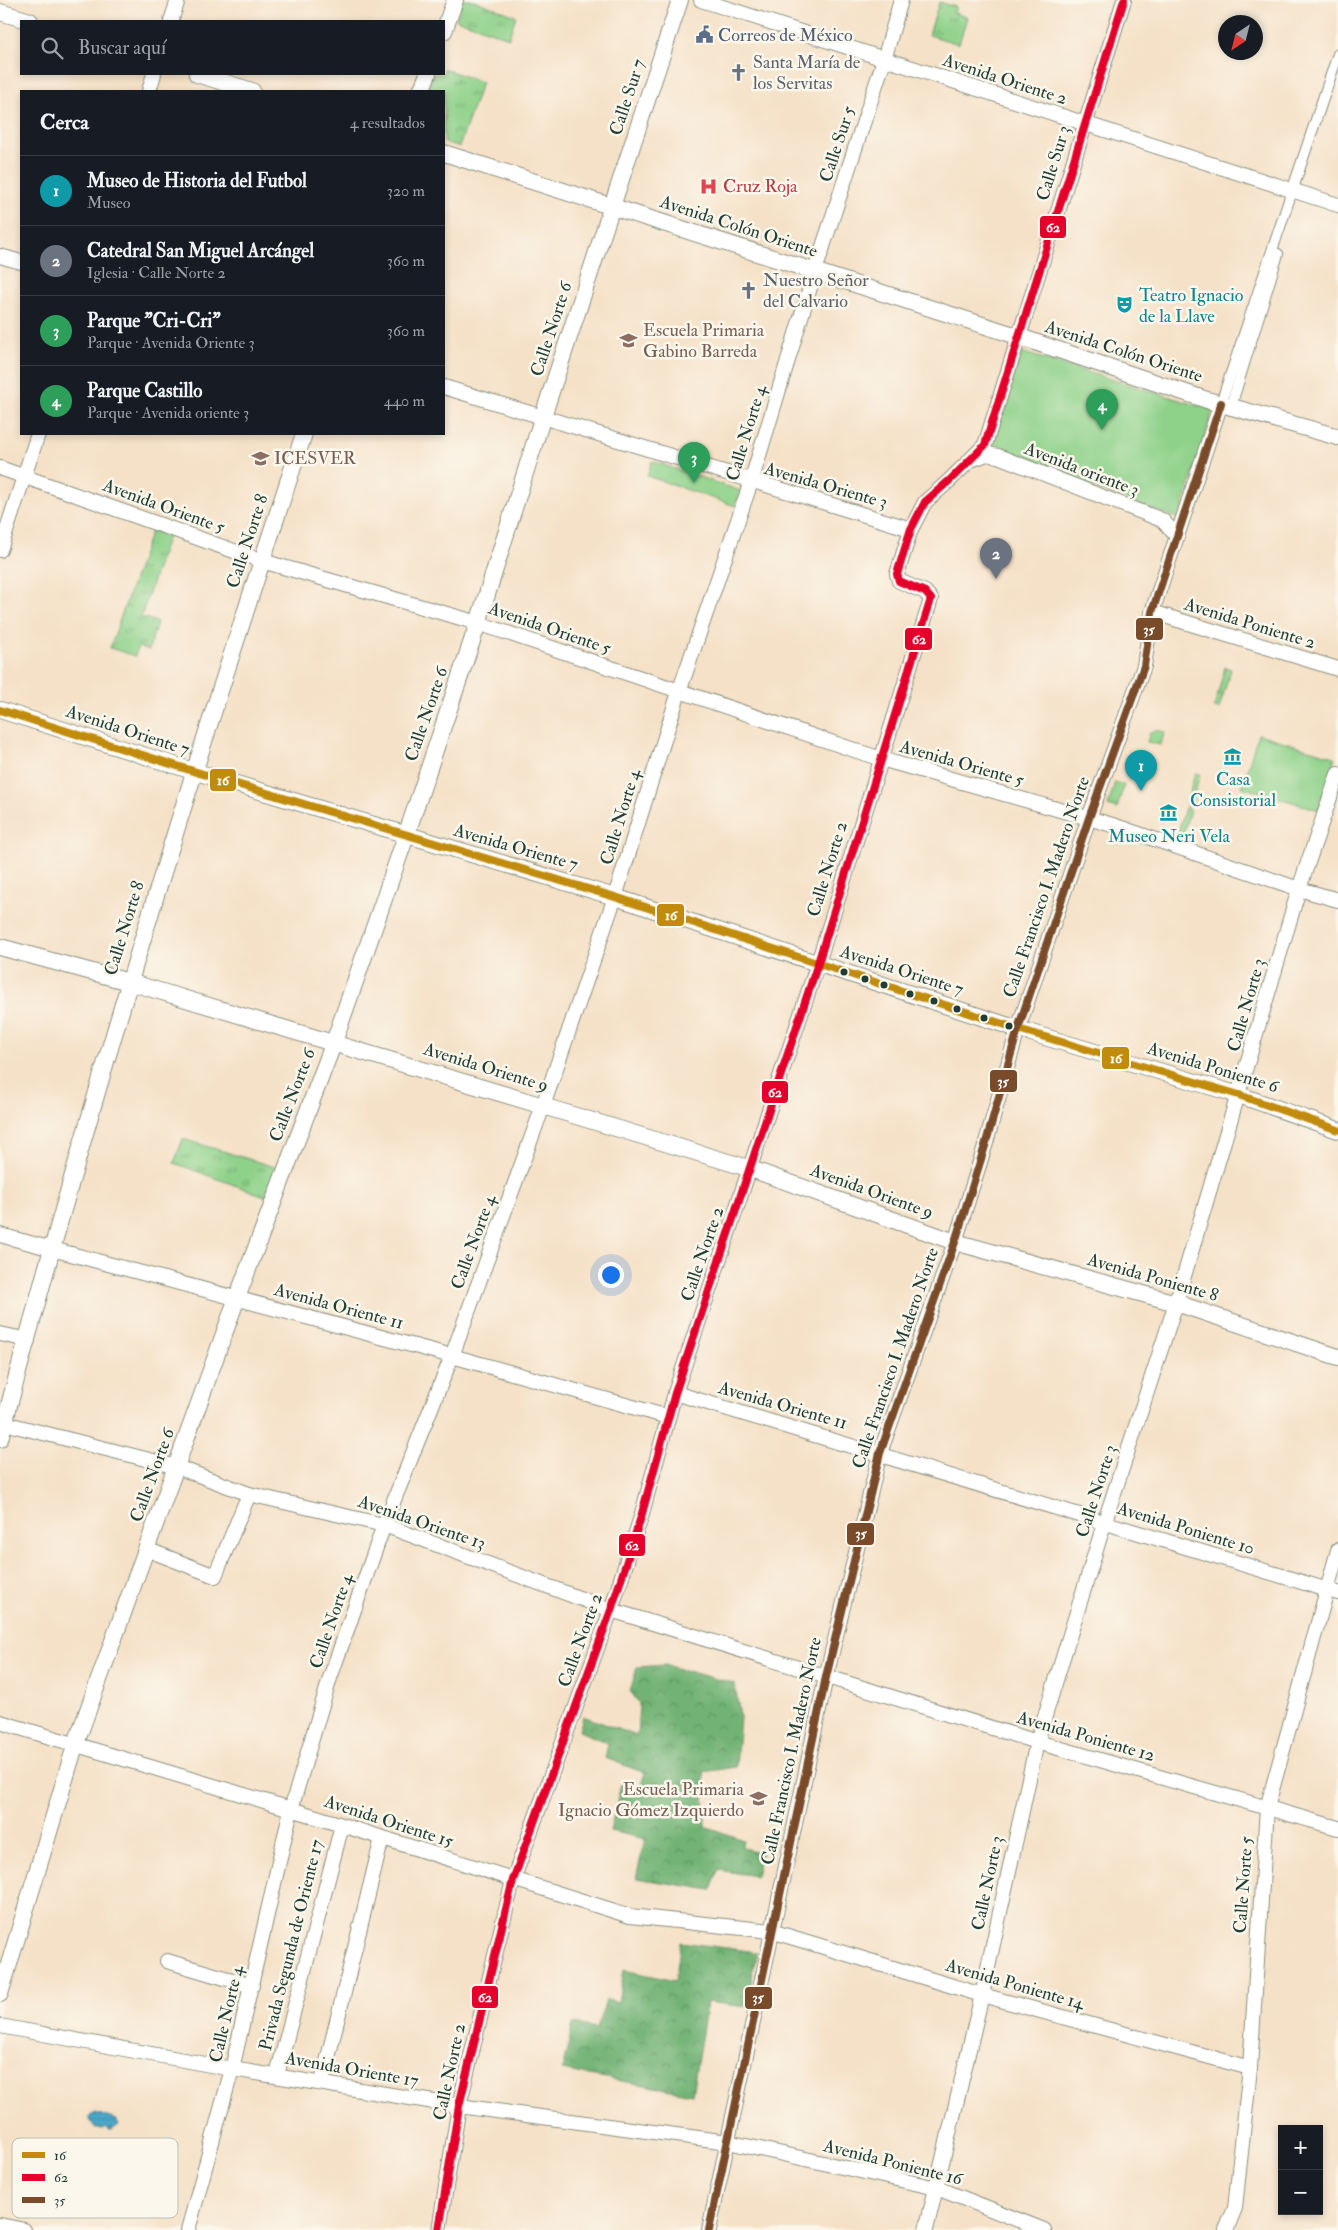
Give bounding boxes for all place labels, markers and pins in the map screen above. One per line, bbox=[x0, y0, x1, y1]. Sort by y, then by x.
place label: Correos de México bbox=[718, 24, 853, 47]
public building icon: Correos de México bbox=[694, 25, 714, 45]
place label: Santa María de los Servitas bbox=[753, 51, 861, 95]
church icon: Santa María de los Servitas bbox=[729, 62, 749, 82]
place label: Cruz Roja bbox=[723, 175, 798, 198]
hospital icon: Cruz Roja bbox=[699, 176, 719, 196]
place label: Nuestro Señor del Calvario bbox=[763, 269, 869, 313]
church icon: Nuestro Señor del Calvario bbox=[739, 280, 759, 300]
place label: Teatro Ignacio de la Llave bbox=[1139, 284, 1244, 328]
theatre icon: Teatro Ignacio de la Llave bbox=[1115, 295, 1135, 315]
place label: Escuela Primaria Gabino Barreda bbox=[643, 319, 765, 363]
school or university icon: Escuela Primaria Gabino Barreda bbox=[619, 330, 639, 350]
pin: 4 bbox=[1086, 389, 1118, 430]
pin: 3 bbox=[678, 442, 710, 483]
place label: ICESVER bbox=[274, 447, 357, 470]
school or university icon: ICESVER bbox=[250, 448, 270, 468]
pin: 2 bbox=[980, 538, 1012, 579]
museum icon: Casa Consistorial bbox=[1223, 746, 1243, 766]
pin: 1 bbox=[1125, 750, 1157, 791]
place label: Casa Consistorial bbox=[1190, 768, 1276, 812]
museum icon: Museo Neri Vela bbox=[1159, 803, 1179, 823]
place label: Museo Neri Vela bbox=[1108, 825, 1231, 848]
unlabelled marker bbox=[839, 967, 849, 977]
unlabelled marker bbox=[860, 974, 870, 984]
unlabelled marker bbox=[879, 980, 889, 990]
unlabelled marker bbox=[905, 989, 915, 999]
unlabelled marker bbox=[929, 996, 939, 1006]
unlabelled marker bbox=[952, 1004, 962, 1014]
unlabelled marker bbox=[979, 1013, 989, 1023]
unlabelled marker bbox=[1004, 1021, 1014, 1031]
place label: Escuela Primaria Ignacio Gómez Izquierdo bbox=[558, 1778, 745, 1822]
school or university icon: Escuela Primaria Ignacio Gómez Izquierdo bbox=[748, 1789, 768, 1809]

